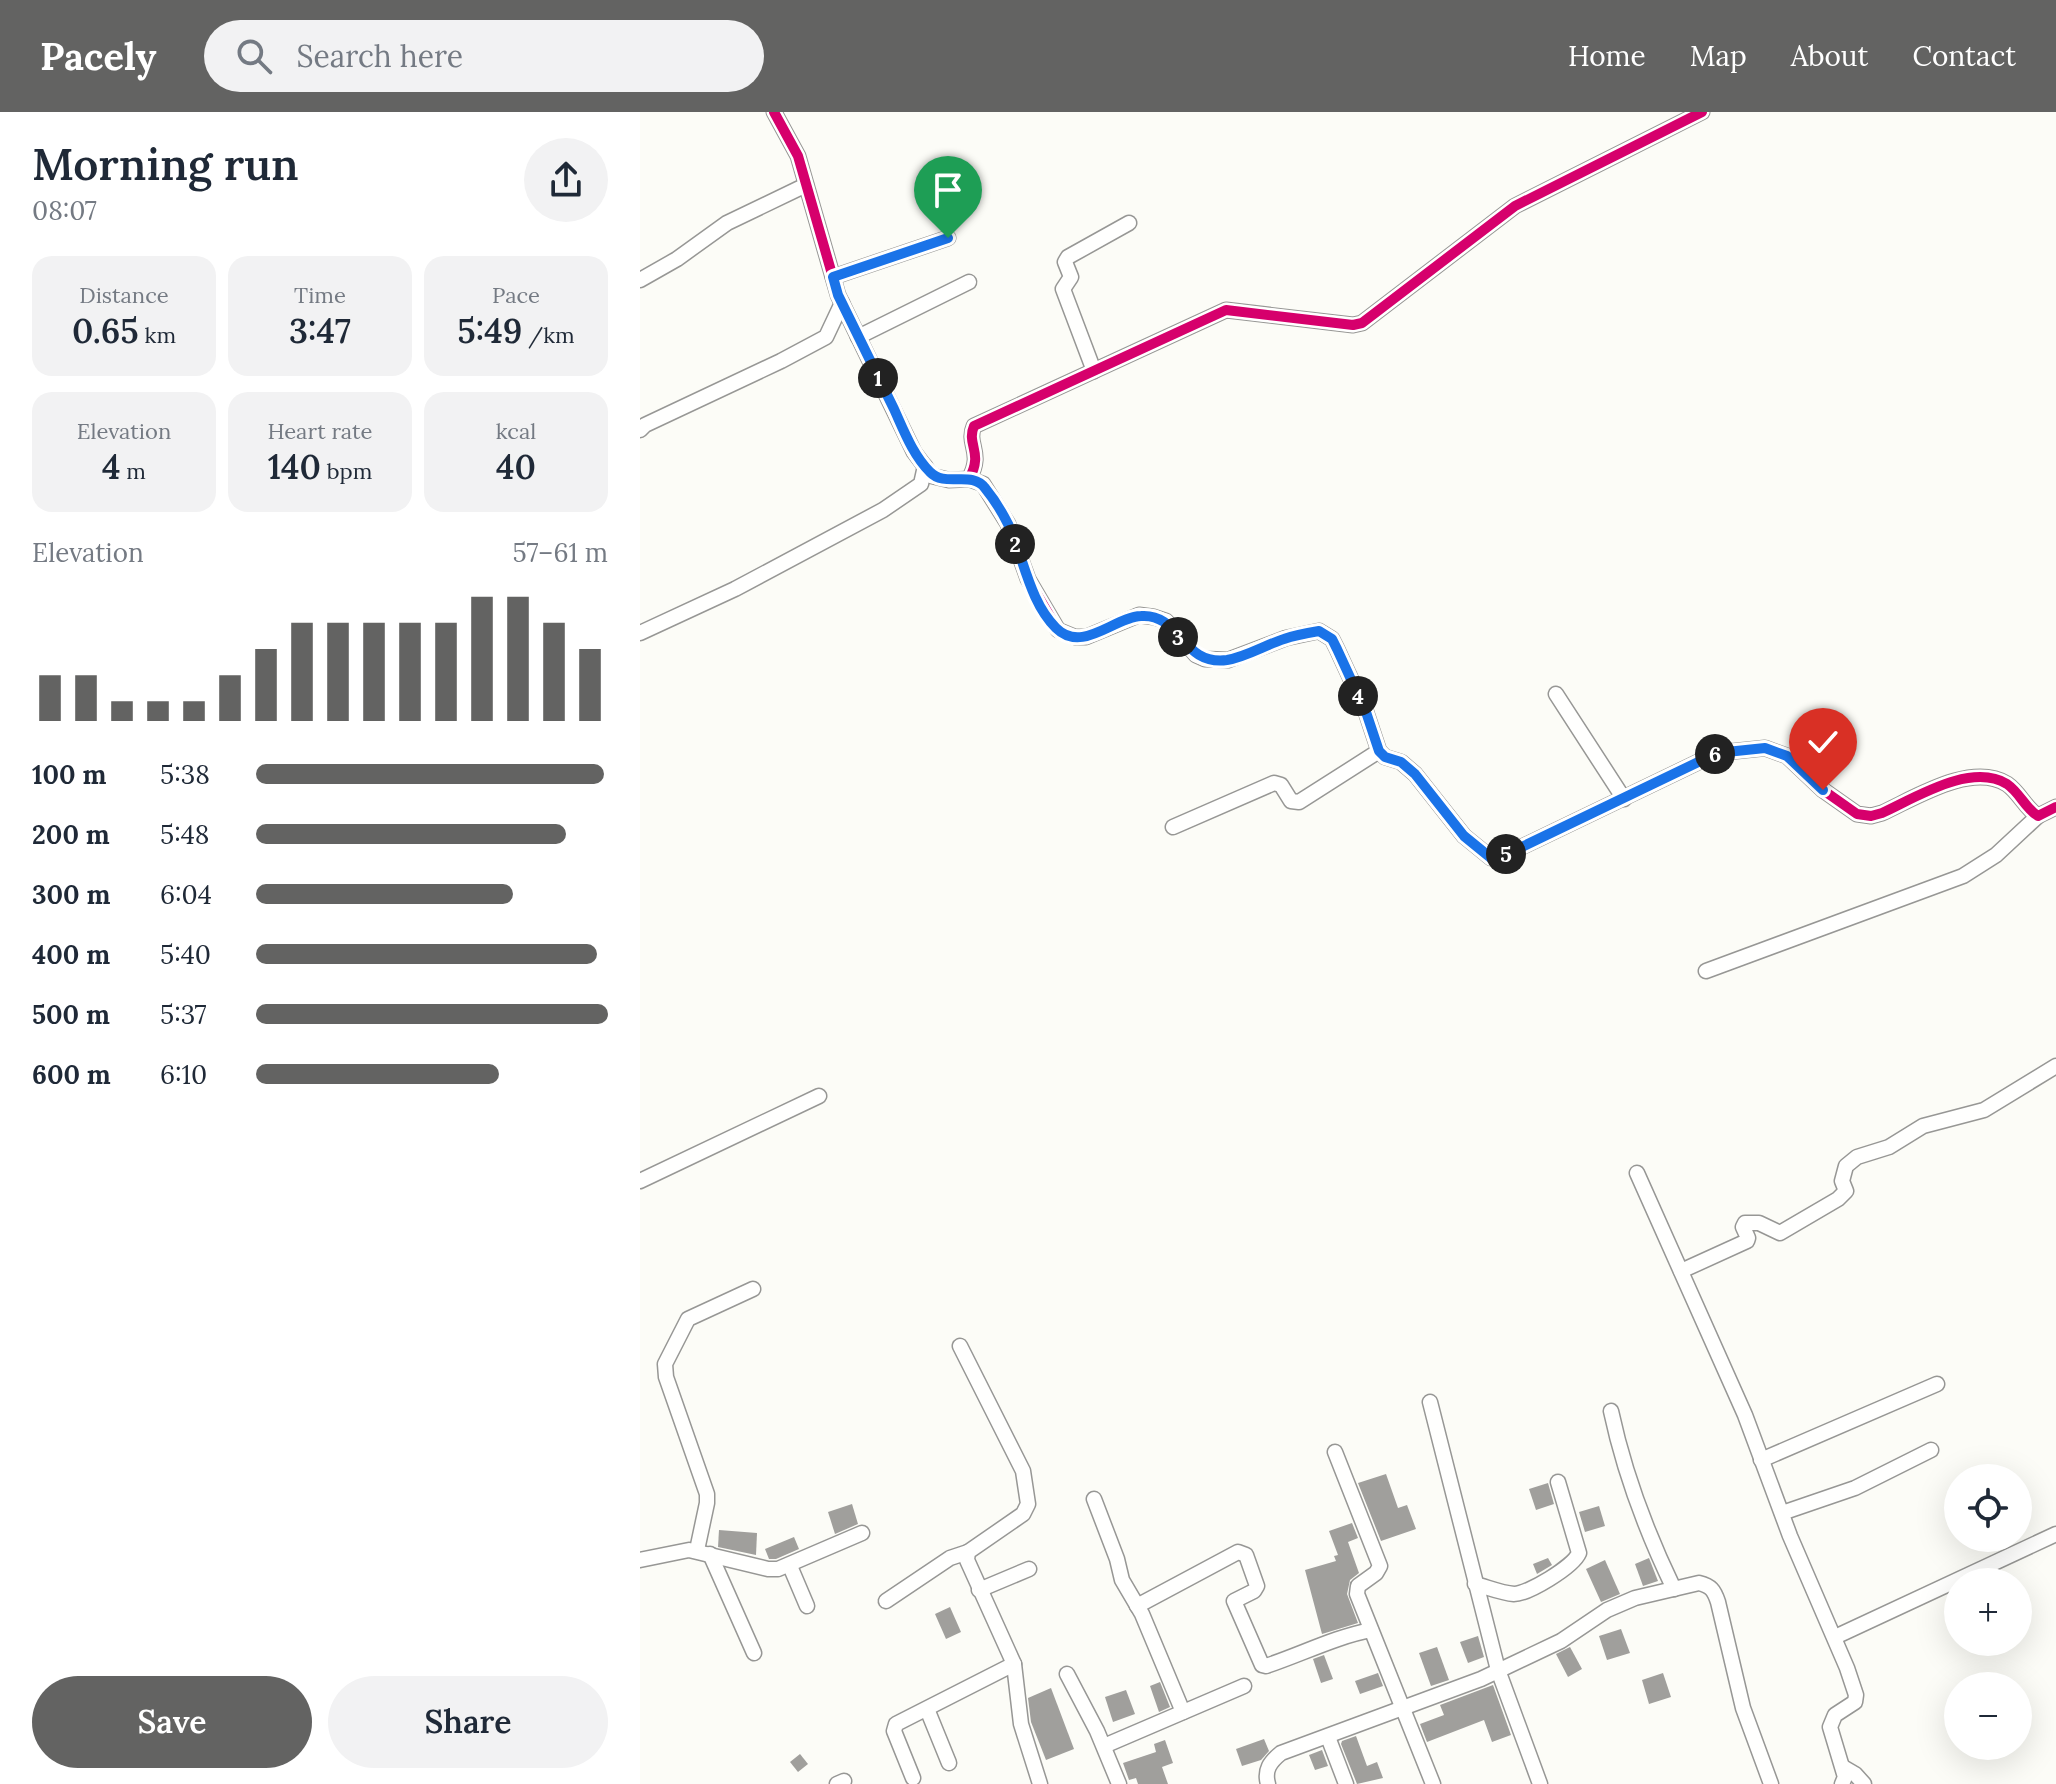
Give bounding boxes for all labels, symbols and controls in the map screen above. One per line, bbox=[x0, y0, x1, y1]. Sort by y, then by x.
search box bbox=[204, 20, 764, 92]
text: Pacely bbox=[40, 32, 156, 80]
icon: search bbox=[232, 34, 276, 78]
text: Search here bbox=[296, 37, 463, 75]
text: Home bbox=[1568, 38, 1646, 74]
text: Map bbox=[1690, 38, 1747, 74]
text: About bbox=[1791, 38, 1868, 74]
text: Contact bbox=[1912, 38, 2016, 74]
text: Morning run bbox=[32, 136, 299, 192]
button: share bbox=[524, 138, 608, 222]
pin bbox=[914, 156, 982, 238]
icon: arrive bbox=[926, 168, 970, 212]
text: 08:07 bbox=[32, 194, 97, 227]
text: Distance bbox=[79, 281, 169, 309]
text: Time bbox=[294, 281, 346, 309]
text: Pace bbox=[492, 281, 540, 309]
text: 0.65 bbox=[72, 309, 139, 352]
text: 3:47 bbox=[289, 309, 351, 352]
text: 5:49 bbox=[457, 309, 522, 352]
text: km bbox=[139, 321, 176, 349]
text: /km bbox=[522, 321, 575, 349]
pin: 1 bbox=[858, 358, 898, 398]
text: 1 bbox=[874, 364, 882, 392]
text: Elevation bbox=[77, 417, 171, 445]
text: Heart rate bbox=[268, 417, 372, 445]
text: kcal bbox=[496, 417, 536, 445]
text: 4 bbox=[102, 445, 121, 488]
text: 140 bbox=[268, 445, 321, 488]
text: 40 bbox=[496, 445, 536, 488]
text: m bbox=[121, 457, 146, 485]
text: bpm bbox=[321, 457, 372, 485]
pin: 2 bbox=[995, 524, 1035, 564]
text: 2 bbox=[1009, 530, 1021, 558]
text: Elevation bbox=[32, 536, 144, 569]
text: 57–61 m bbox=[512, 536, 608, 569]
pin: 3 bbox=[1158, 617, 1198, 657]
text: 3 bbox=[1172, 623, 1184, 651]
pin: 4 bbox=[1338, 676, 1378, 716]
text: 4 bbox=[1352, 682, 1364, 710]
pin bbox=[1789, 708, 1857, 790]
icon: check bbox=[1801, 720, 1845, 764]
pin: 6 bbox=[1695, 734, 1735, 774]
text: 6 bbox=[1709, 740, 1721, 768]
text: 100 m bbox=[32, 758, 106, 791]
text: 5:38 bbox=[160, 758, 210, 791]
text: 200 m bbox=[32, 818, 110, 851]
text: 5:48 bbox=[160, 818, 209, 851]
pin: 5 bbox=[1486, 834, 1526, 874]
text: 5 bbox=[1500, 840, 1512, 868]
text: 300 m bbox=[32, 878, 110, 911]
text: 6:04 bbox=[160, 878, 212, 911]
text: 400 m bbox=[32, 938, 110, 971]
text: 5:40 bbox=[160, 938, 211, 971]
text: 500 m bbox=[32, 998, 110, 1031]
text: 5:37 bbox=[160, 998, 207, 1031]
text: 600 m bbox=[32, 1058, 111, 1091]
text: 6:10 bbox=[160, 1058, 207, 1091]
map controls bbox=[1944, 1464, 2032, 1760]
button: locate bbox=[1944, 1464, 2032, 1552]
button: + bbox=[1944, 1568, 2032, 1656]
button: − bbox=[1944, 1672, 2032, 1760]
button: Save bbox=[32, 1676, 312, 1768]
button: Share bbox=[328, 1676, 608, 1768]

